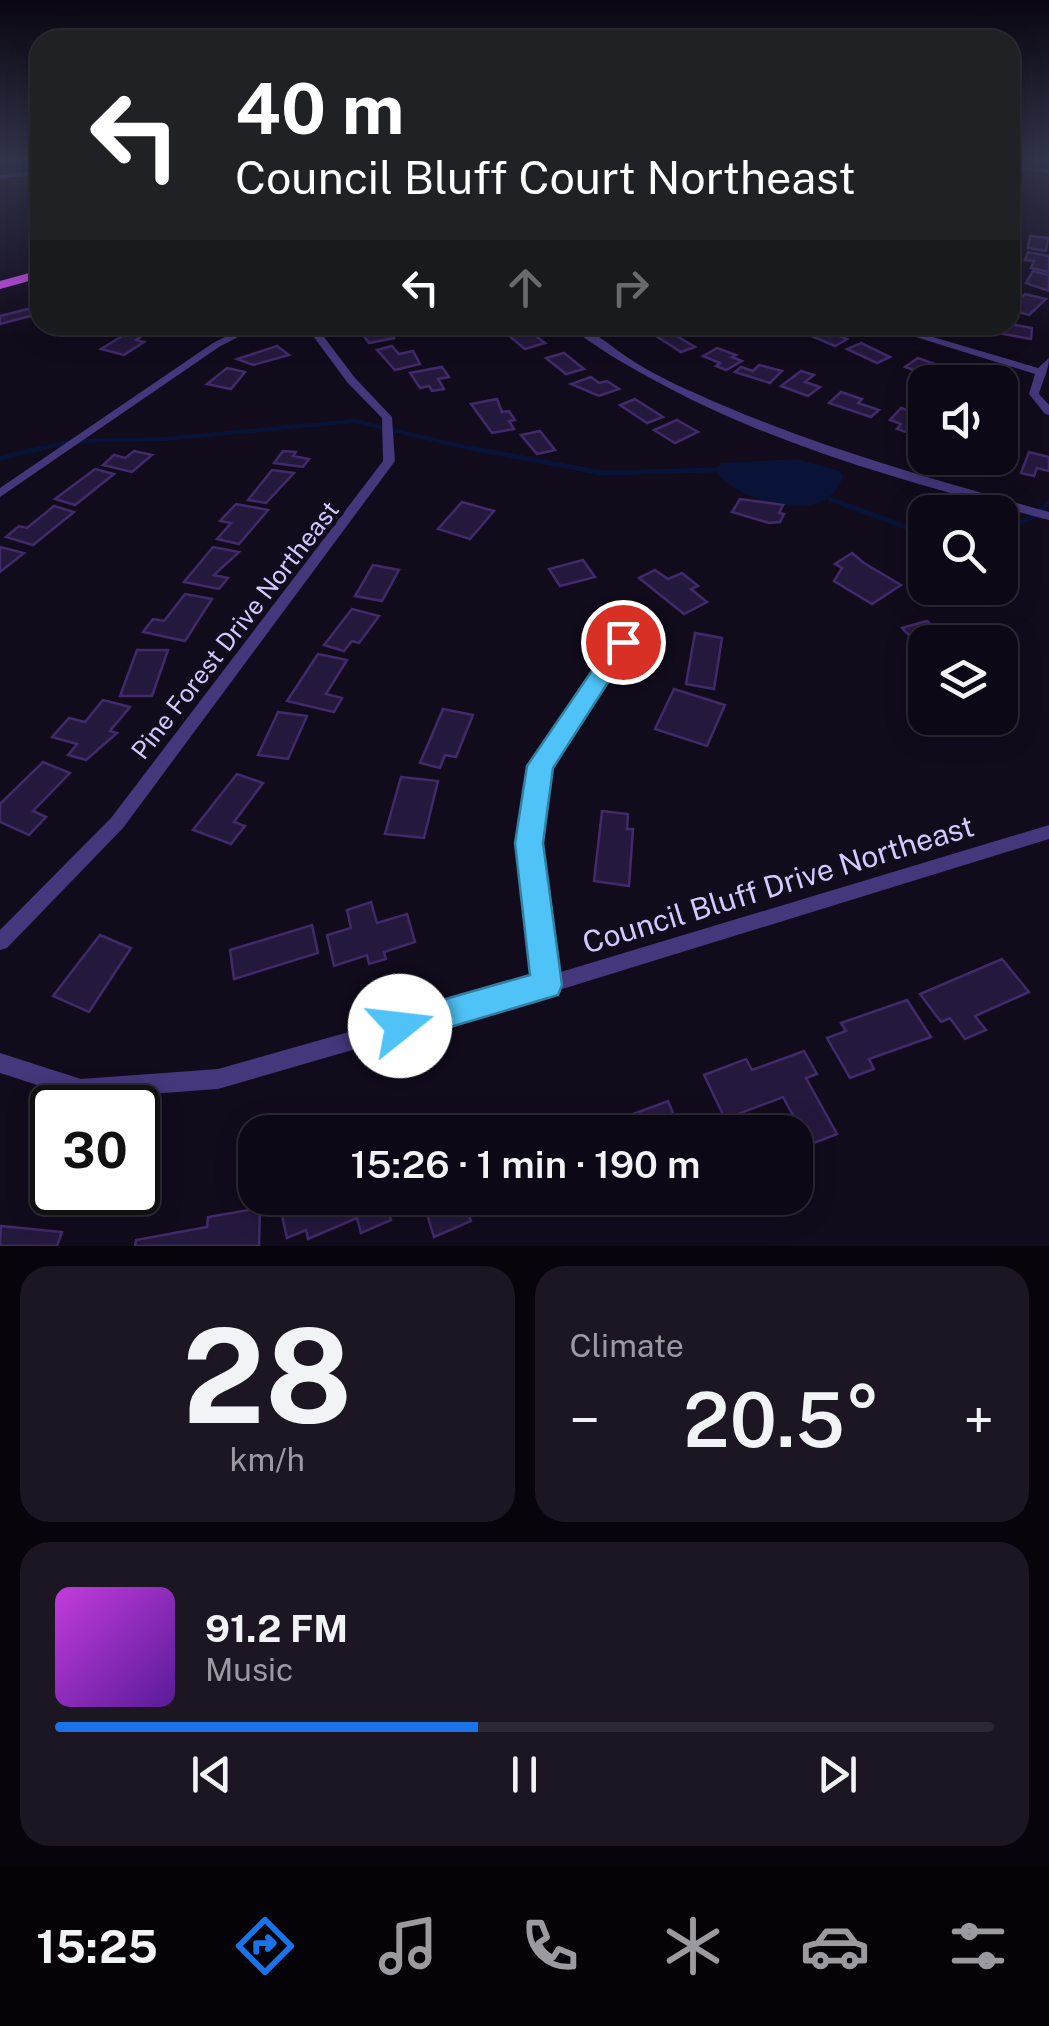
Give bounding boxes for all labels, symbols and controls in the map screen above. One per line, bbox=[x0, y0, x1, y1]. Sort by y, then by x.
text: 40 m bbox=[235, 67, 405, 150]
icon: left bbox=[70, 70, 200, 200]
text: Council Bluff Court Northeast bbox=[235, 151, 856, 204]
icon: left bbox=[393, 260, 448, 315]
icon: ahead bbox=[498, 260, 553, 315]
icon: right bbox=[603, 260, 658, 315]
map controls bbox=[908, 365, 1018, 735]
button: sound bbox=[908, 365, 1018, 475]
street label: Pine Forest Drive Northeast bbox=[125, 495, 345, 765]
button: search bbox=[908, 495, 1018, 605]
pin bbox=[581, 600, 666, 685]
icon: arrive bbox=[596, 615, 651, 670]
button: layers bbox=[908, 625, 1018, 735]
street label: Council Bluff Drive Northeast bbox=[578, 807, 978, 961]
position arrow bbox=[348, 974, 452, 1078]
speed limit sign: 30 bbox=[30, 1085, 160, 1215]
text: 15:26 · 1 min · 190 m bbox=[351, 1142, 700, 1187]
text: 28 bbox=[182, 1300, 352, 1452]
text: Climate bbox=[570, 1327, 684, 1364]
text: 20.5° bbox=[683, 1376, 880, 1464]
text: − bbox=[570, 1388, 600, 1452]
text: + bbox=[964, 1388, 994, 1452]
text: km/h bbox=[230, 1441, 305, 1478]
text: 91.2 FM bbox=[205, 1606, 348, 1651]
text: Music bbox=[205, 1651, 293, 1688]
icon: previous bbox=[184, 1747, 239, 1802]
icon: pause bbox=[497, 1747, 552, 1802]
icon: next bbox=[810, 1747, 865, 1802]
icon: directions bbox=[230, 1911, 300, 1981]
icon: music bbox=[373, 1911, 443, 1981]
icon: phone bbox=[515, 1911, 585, 1981]
icon: climate bbox=[658, 1911, 728, 1981]
icon: car bbox=[800, 1911, 870, 1981]
icon: filters bbox=[943, 1911, 1013, 1981]
text: 15:25 bbox=[36, 1920, 158, 1973]

